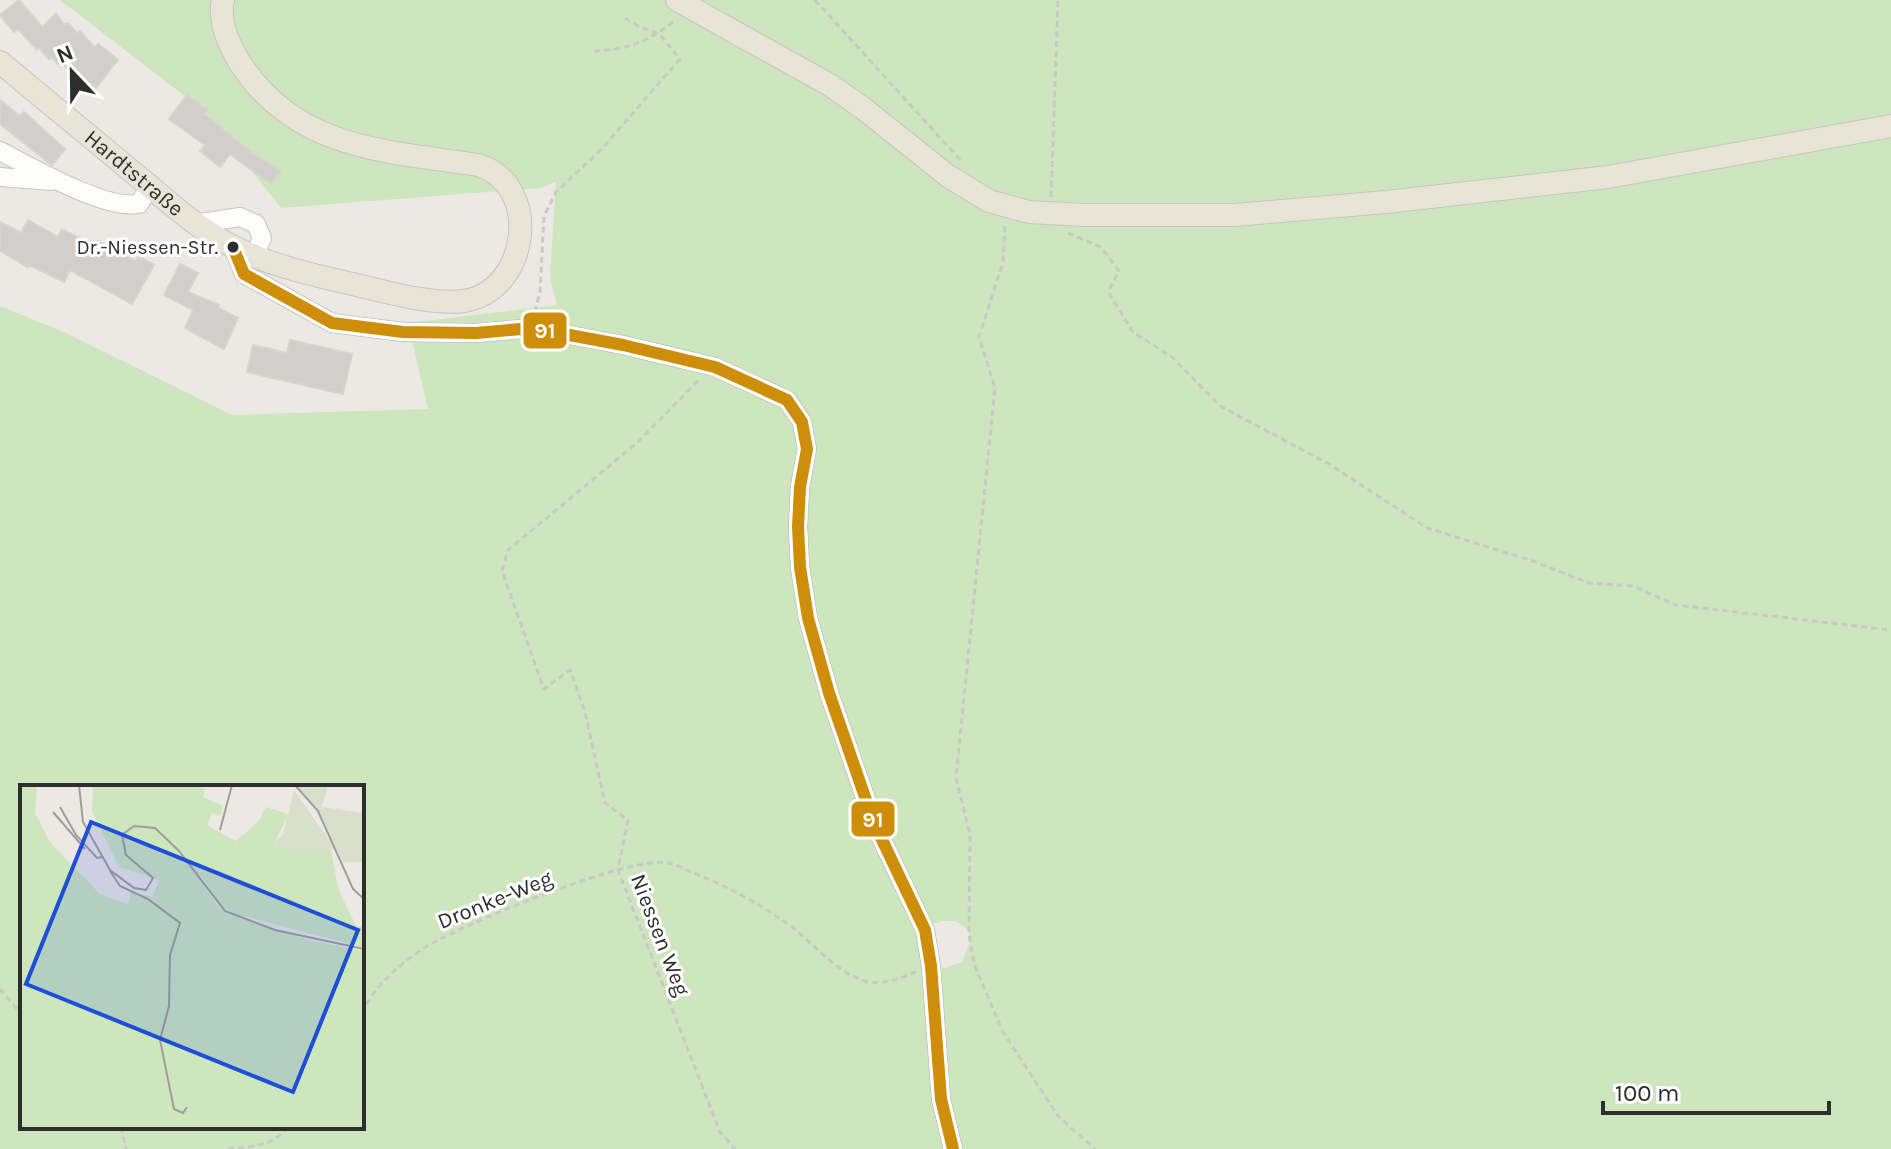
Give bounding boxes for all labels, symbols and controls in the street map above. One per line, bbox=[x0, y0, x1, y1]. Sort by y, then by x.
north arrow bbox=[32, 32, 112, 112]
text: N bbox=[53, 39, 77, 69]
street label: Hardtstraße bbox=[79, 124, 189, 222]
place label: Dr.-Niessen-Str. bbox=[76, 236, 218, 259]
marker: Dr.-Niessen-Str. bbox=[225, 239, 241, 255]
line badge: 91 bbox=[522, 311, 568, 350]
text: 91 bbox=[534, 318, 556, 344]
inset map bbox=[20, 785, 364, 1129]
line badge: 91 bbox=[850, 800, 896, 838]
text: 91 bbox=[862, 807, 884, 833]
street label: Dronke-Weg bbox=[434, 865, 557, 935]
street label: Niessen Weg bbox=[625, 870, 695, 1000]
scale bar bbox=[1603, 1065, 1829, 1115]
text: 100 m bbox=[1615, 1079, 1680, 1107]

